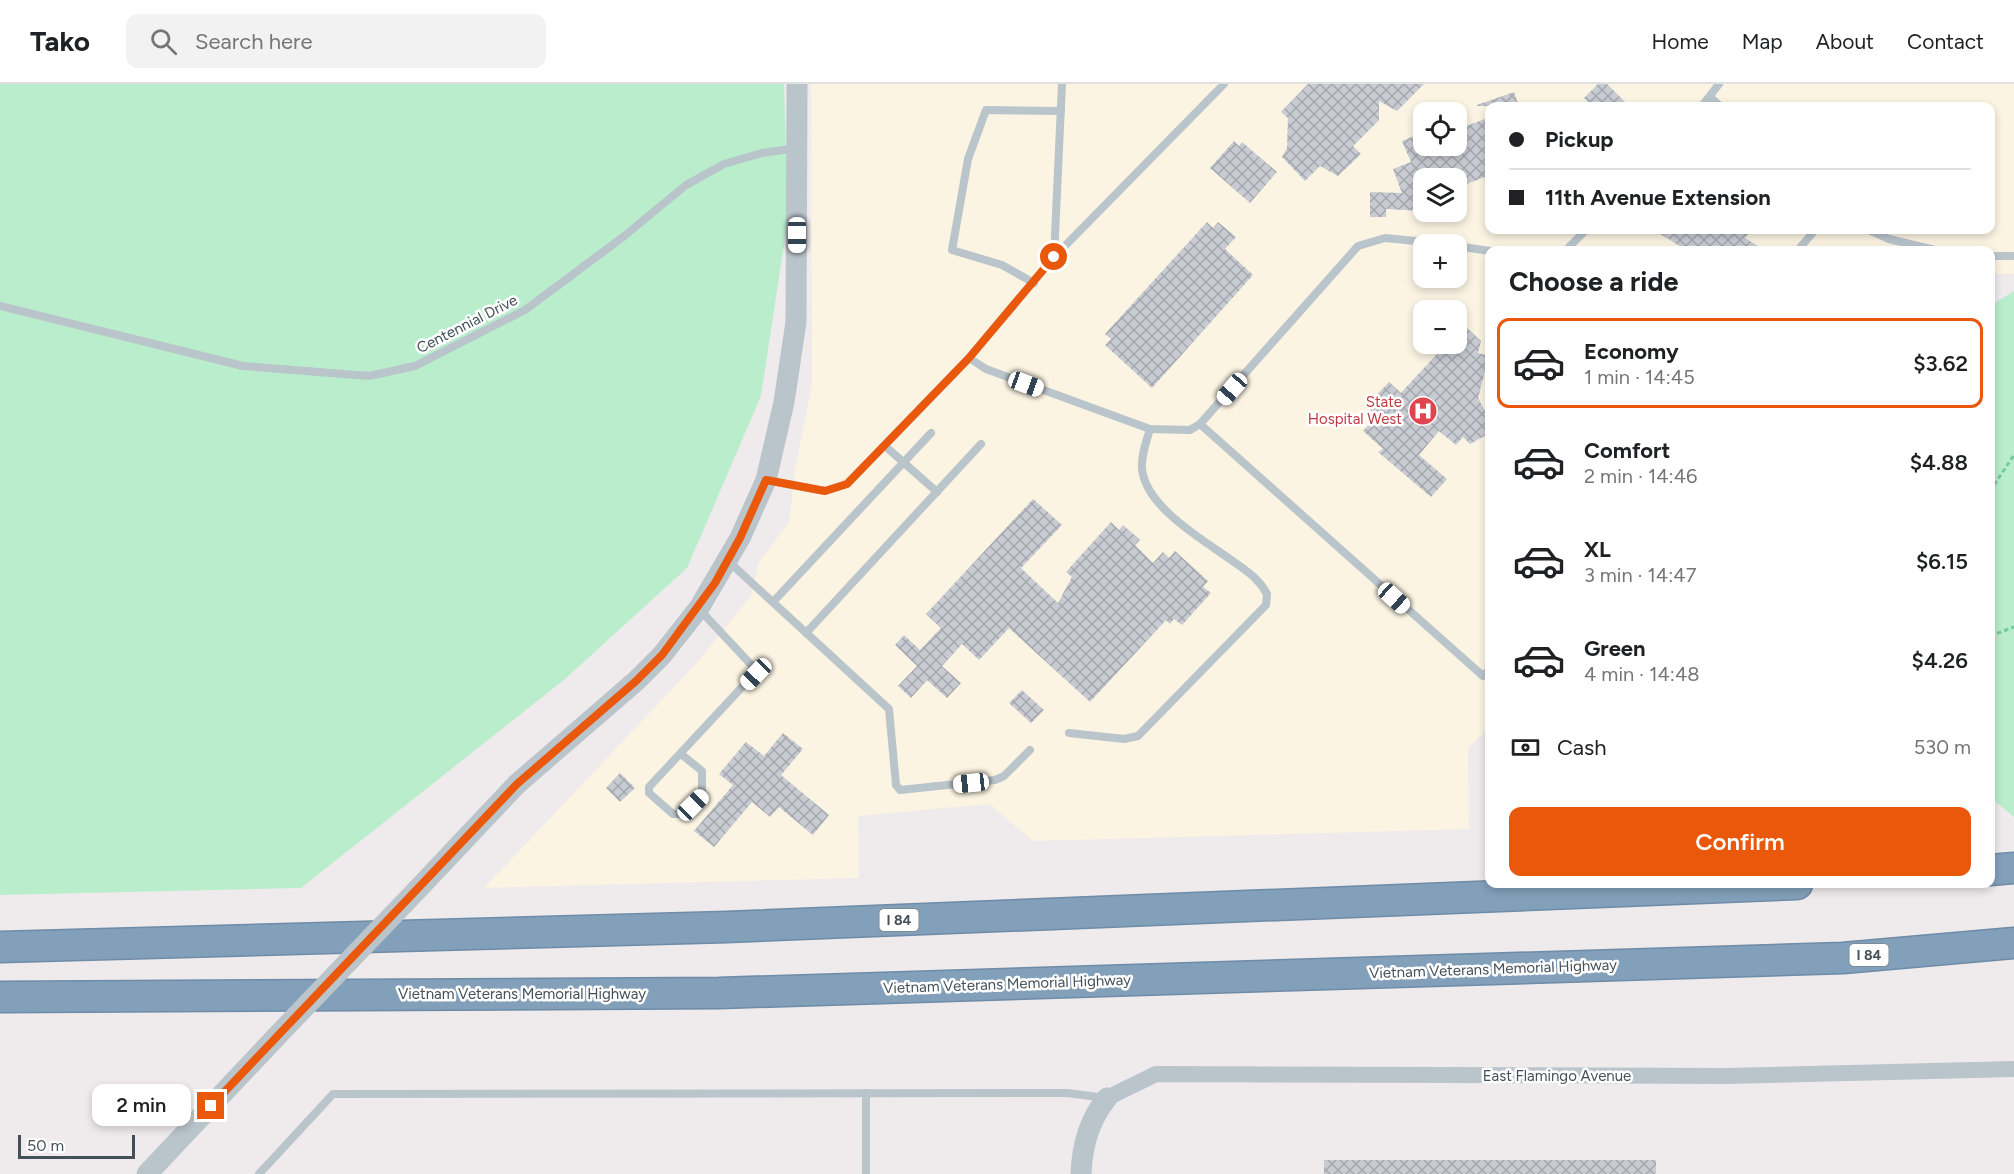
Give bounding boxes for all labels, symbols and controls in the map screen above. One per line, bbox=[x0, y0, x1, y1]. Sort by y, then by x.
search box bbox=[126, 14, 546, 68]
text: Tako bbox=[30, 24, 90, 58]
icon: search bbox=[147, 25, 180, 58]
text: Search here bbox=[195, 28, 313, 55]
text: Home bbox=[1652, 29, 1709, 54]
text: Map bbox=[1742, 29, 1783, 54]
text: About bbox=[1816, 29, 1874, 54]
text: Contact bbox=[1907, 29, 1984, 54]
map controls bbox=[1413, 102, 1467, 354]
button: locate bbox=[1413, 102, 1467, 156]
text: Pickup bbox=[1545, 126, 1614, 153]
button: layers bbox=[1413, 168, 1467, 222]
text: 11th Avenue Extension bbox=[1545, 184, 1771, 211]
car bbox=[788, 217, 806, 253]
button: + bbox=[1413, 234, 1467, 288]
route start bbox=[1040, 243, 1067, 270]
text: Choose a ride bbox=[1509, 265, 1678, 298]
street label: Centennial Drive bbox=[414, 291, 520, 357]
button: − bbox=[1413, 300, 1467, 354]
icon: car bbox=[1512, 336, 1566, 390]
text: Economy bbox=[1584, 338, 1679, 365]
text: $3.62 bbox=[1913, 350, 1968, 377]
text: 1 min · 14:45 bbox=[1584, 365, 1695, 389]
car bbox=[1006, 369, 1046, 399]
car bbox=[1213, 370, 1251, 408]
place label: State Hospital West bbox=[1308, 393, 1402, 428]
hospital icon: State Hospital West bbox=[1407, 395, 1439, 427]
icon: car bbox=[1512, 435, 1566, 489]
text: Comfort bbox=[1584, 437, 1670, 464]
text: $4.88 bbox=[1910, 449, 1968, 476]
text: 2 min · 14:46 bbox=[1584, 464, 1697, 488]
icon: car bbox=[1512, 534, 1566, 588]
text: XL bbox=[1584, 536, 1611, 563]
text: $6.15 bbox=[1916, 548, 1968, 575]
text: 3 min · 14:47 bbox=[1584, 563, 1697, 587]
car bbox=[1375, 579, 1413, 617]
icon: car bbox=[1512, 633, 1566, 687]
text: Green bbox=[1584, 635, 1646, 662]
text: $4.26 bbox=[1912, 647, 1968, 674]
car bbox=[737, 655, 775, 693]
text: 4 min · 14:48 bbox=[1584, 662, 1700, 686]
icon: cash bbox=[1509, 731, 1542, 764]
text: Cash bbox=[1557, 734, 1607, 761]
text: 530 m bbox=[1914, 735, 1971, 759]
car bbox=[952, 772, 990, 794]
car bbox=[674, 786, 712, 824]
button: Confirm bbox=[1509, 807, 1971, 876]
road number: I 84 bbox=[880, 909, 918, 931]
road number: I 84 bbox=[1850, 944, 1888, 966]
street label: Vietnam Veterans Memorial Highway bbox=[1369, 956, 1617, 982]
street label: Vietnam Veterans Memorial Highway bbox=[883, 971, 1131, 997]
street label: Vietnam Veterans Memorial Highway bbox=[398, 985, 646, 1003]
street label: East Flamingo Avenue bbox=[1483, 1067, 1631, 1085]
callout: 2 min bbox=[91, 1085, 190, 1127]
route end bbox=[197, 1092, 224, 1119]
text: 2 min bbox=[117, 1093, 166, 1117]
scale bar bbox=[18, 1132, 135, 1160]
text: 50 m bbox=[27, 1136, 64, 1155]

